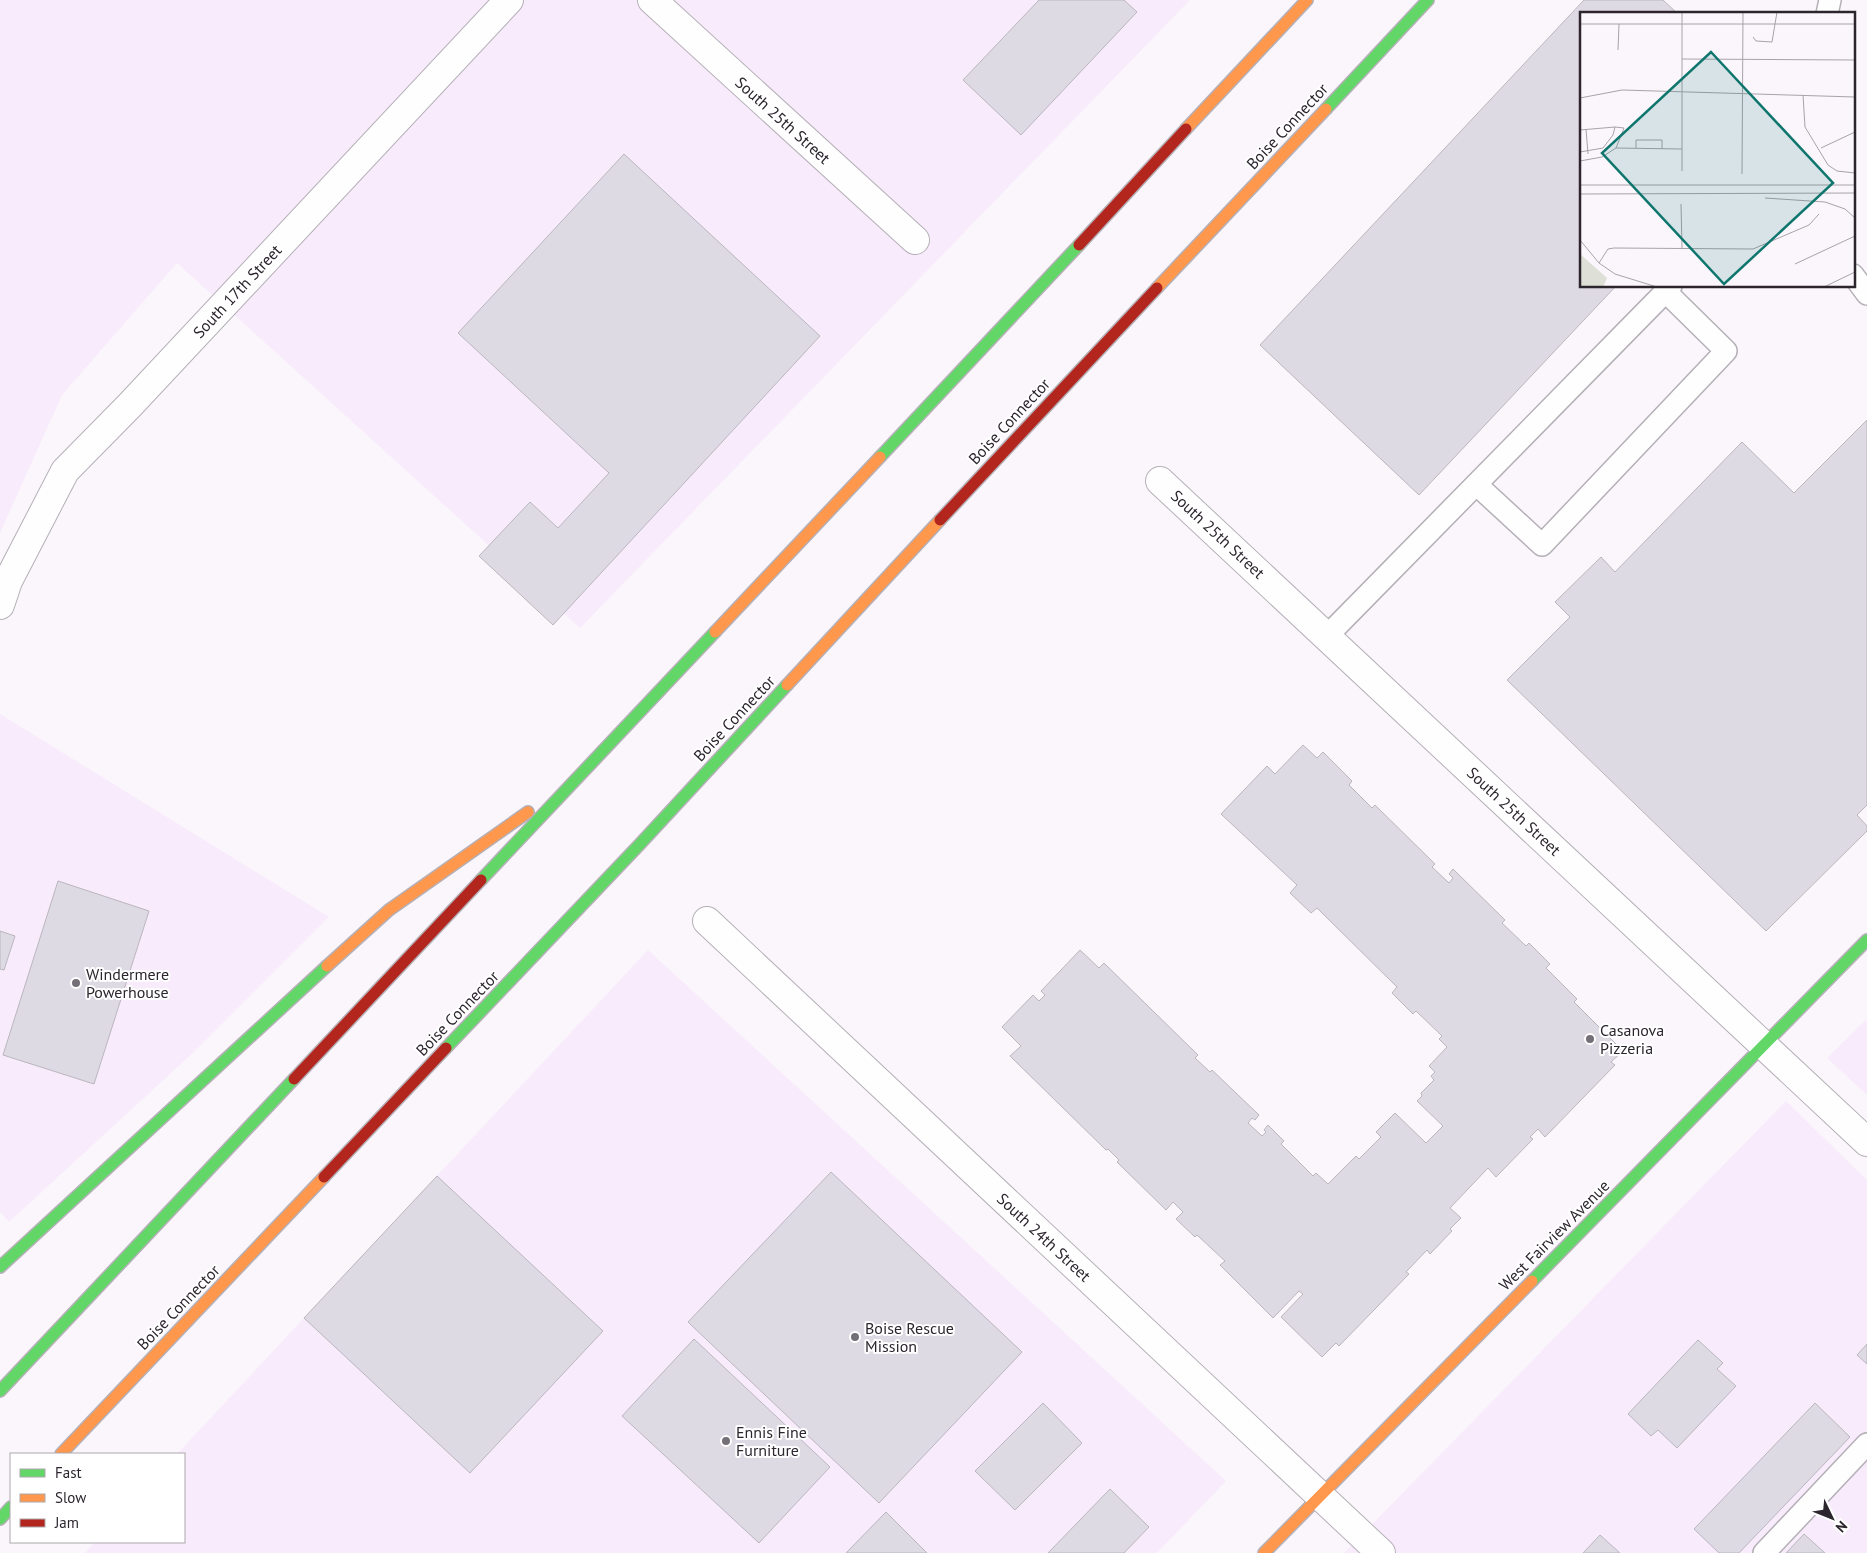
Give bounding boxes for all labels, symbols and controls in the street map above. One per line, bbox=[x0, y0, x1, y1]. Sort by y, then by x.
inset map bbox=[1580, 12, 1854, 288]
street label: South 25th Street bbox=[731, 72, 835, 168]
street label: Boise Connector bbox=[1242, 78, 1332, 173]
street label: South 17th Street bbox=[189, 240, 286, 342]
street label: Boise Connector bbox=[964, 373, 1054, 468]
street label: South 25th Street bbox=[1167, 485, 1269, 583]
street label: Boise Connector bbox=[689, 670, 779, 765]
street label: South 25th Street bbox=[1463, 762, 1565, 860]
place label: Windermere Powerhouse bbox=[86, 964, 169, 1002]
street label: Boise Connector bbox=[411, 966, 503, 1060]
marker: Windermere Powerhouse bbox=[70, 977, 82, 989]
place label: Casanova Pizzeria bbox=[1600, 1020, 1664, 1058]
marker: Casanova Pizzeria bbox=[1584, 1033, 1596, 1045]
street label: West Fairview Avenue bbox=[1495, 1176, 1613, 1294]
street label: South 24th Street bbox=[993, 1188, 1095, 1286]
street label: Boise Connector bbox=[132, 1260, 224, 1354]
place label: Boise Rescue Mission bbox=[865, 1318, 954, 1356]
marker: Boise Rescue Mission bbox=[849, 1331, 861, 1343]
place label: Ennis Fine Furniture bbox=[736, 1422, 807, 1460]
marker: Ennis Fine Furniture bbox=[720, 1435, 732, 1447]
legend bbox=[10, 1453, 185, 1543]
text: Fast bbox=[55, 1463, 82, 1482]
text: Slow bbox=[55, 1488, 86, 1507]
north arrow bbox=[1807, 1493, 1857, 1543]
text: Jam bbox=[54, 1513, 79, 1532]
text: N bbox=[1832, 1517, 1851, 1536]

